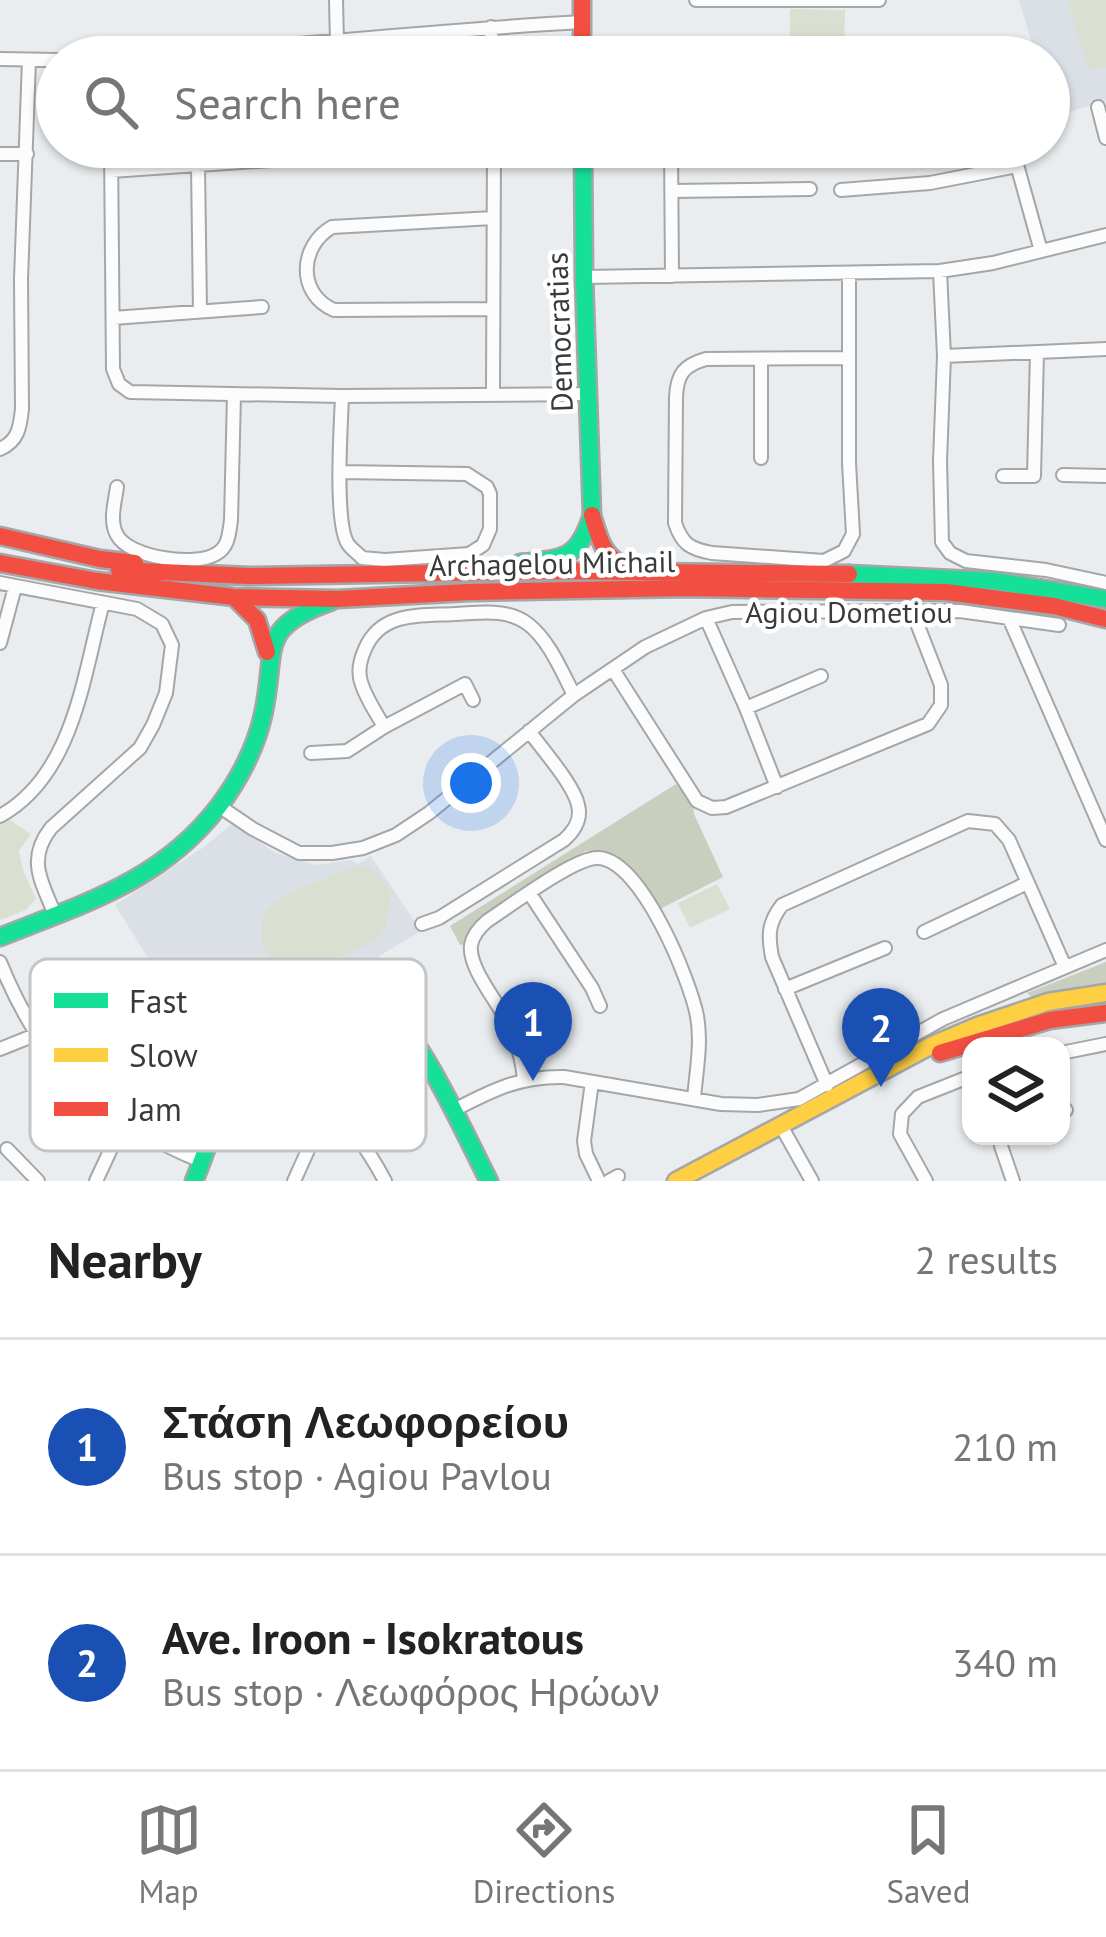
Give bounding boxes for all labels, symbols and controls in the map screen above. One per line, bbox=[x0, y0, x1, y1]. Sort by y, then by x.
search box bbox=[36, 36, 1070, 168]
icon: search bbox=[78, 69, 144, 135]
text: Search here bbox=[174, 73, 401, 131]
street label: Democratias bbox=[536, 252, 581, 413]
street label: Archagelou Michail bbox=[428, 541, 676, 584]
street label: Agiou Dometiou bbox=[745, 592, 953, 631]
your location bbox=[441, 753, 501, 813]
legend bbox=[30, 959, 426, 1151]
text: Fast bbox=[129, 979, 188, 1022]
pin: 1 bbox=[494, 982, 572, 1081]
pin: 2 bbox=[842, 988, 920, 1087]
text: Slow bbox=[129, 1033, 198, 1076]
map controls bbox=[962, 1037, 1070, 1145]
button: layers bbox=[962, 1037, 1070, 1145]
text: Jam bbox=[127, 1087, 182, 1130]
text: Nearby bbox=[48, 1226, 202, 1292]
text: 2 results bbox=[915, 1234, 1058, 1285]
text: Στάση Λεωφορείου bbox=[162, 1392, 569, 1450]
text: 1 bbox=[76, 1421, 98, 1472]
text: 210 m bbox=[952, 1421, 1058, 1472]
text: Bus stop · Agiou Pavlou bbox=[162, 1450, 552, 1501]
text: Ave. Iroon - Isokratous bbox=[162, 1608, 584, 1666]
text: 2 bbox=[76, 1637, 98, 1688]
text: 340 m bbox=[952, 1637, 1058, 1688]
text: Bus stop · Λεωφόρος Ηρώων bbox=[162, 1666, 660, 1717]
tab: Map bbox=[136, 1797, 202, 1912]
tab: Directions bbox=[473, 1797, 615, 1912]
tab: Saved bbox=[886, 1797, 970, 1912]

